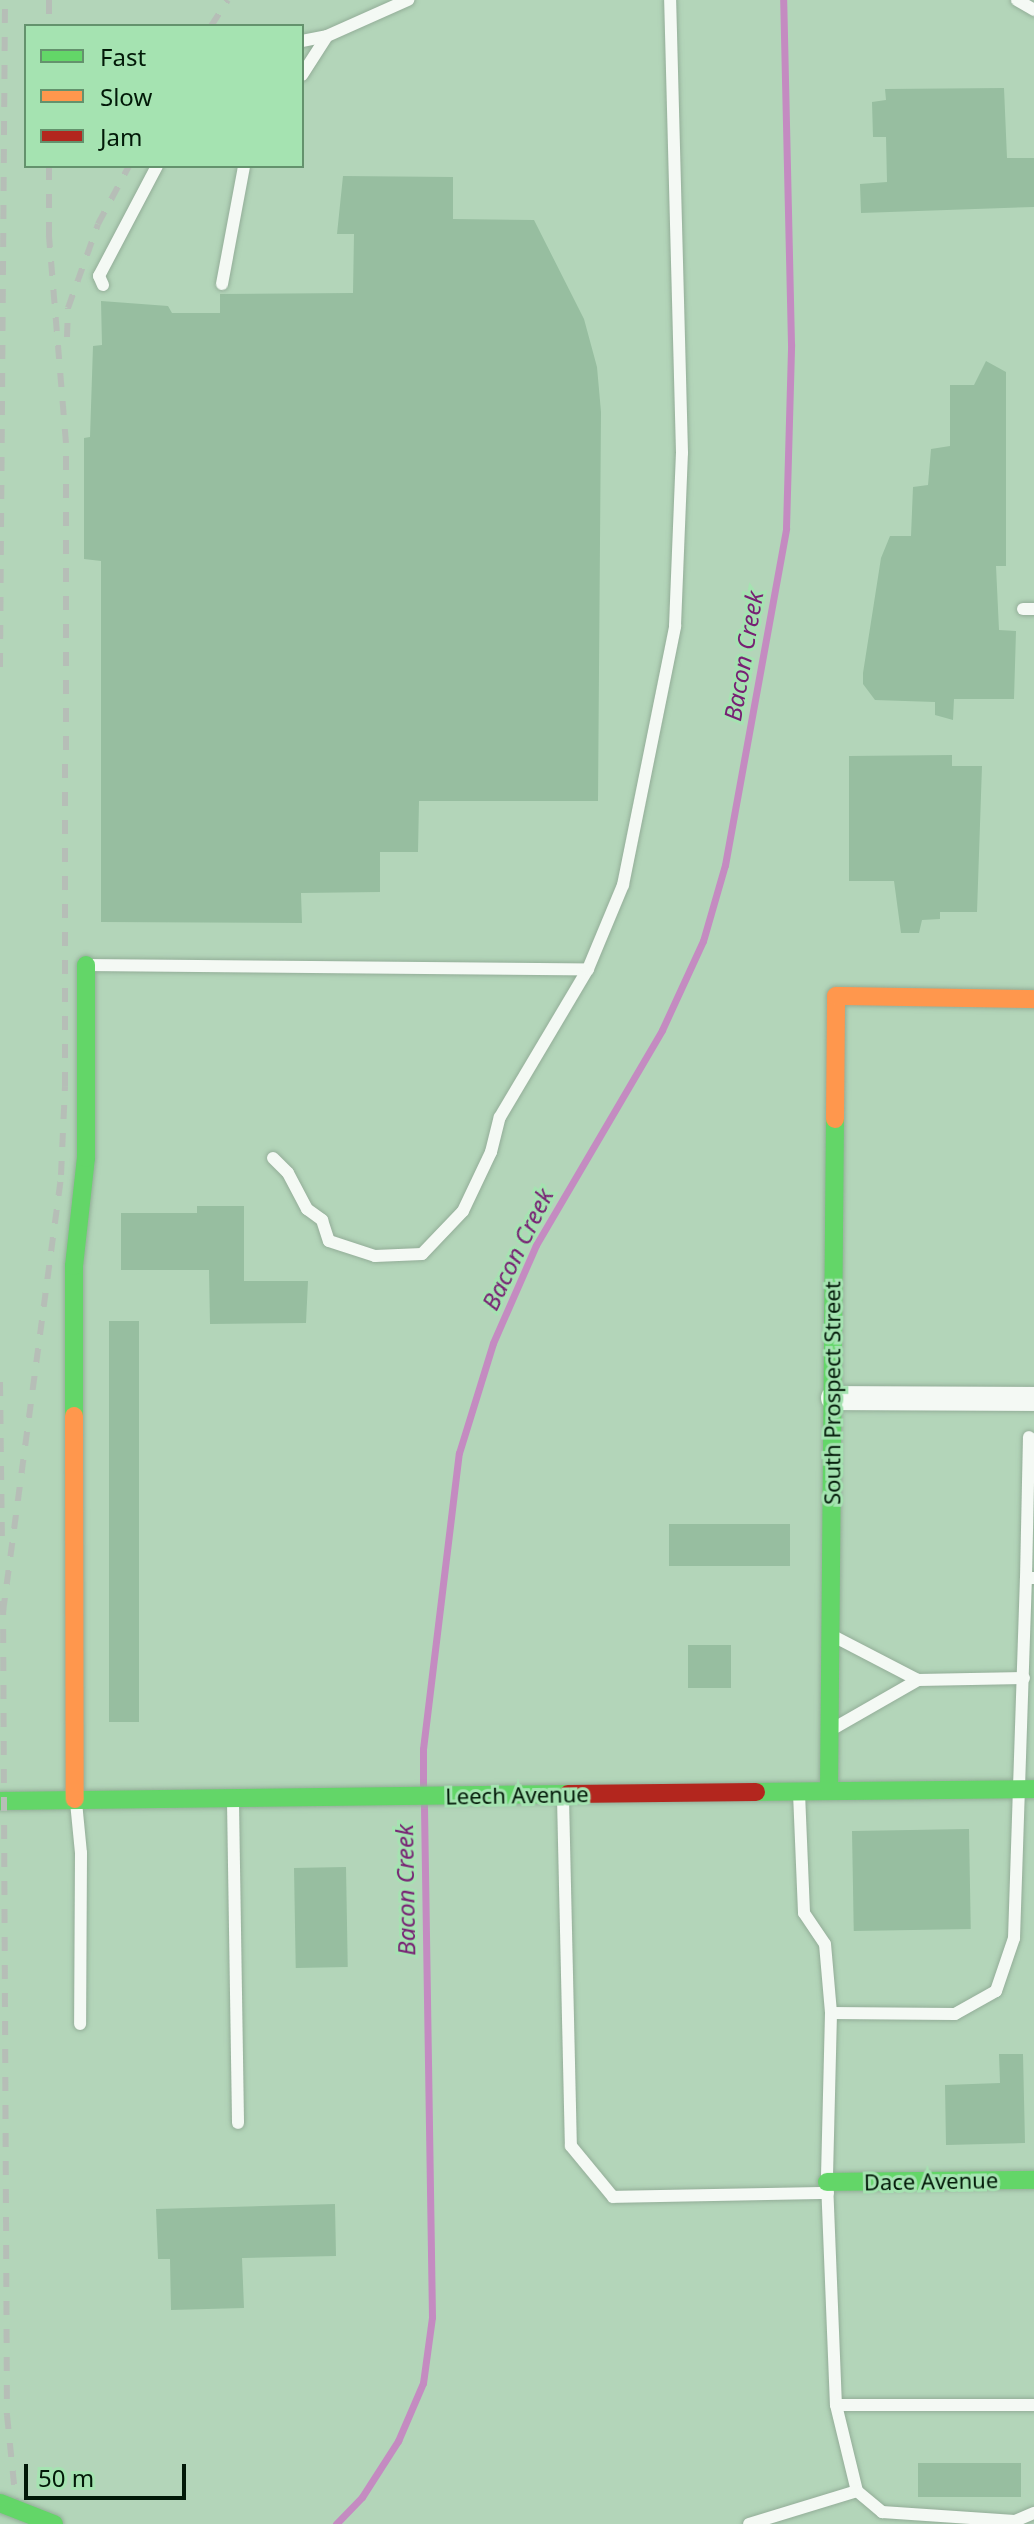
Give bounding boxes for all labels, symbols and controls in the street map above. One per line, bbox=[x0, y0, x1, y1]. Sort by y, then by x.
legend bbox=[24, 24, 304, 168]
text: Fast bbox=[100, 40, 146, 73]
text: Slow bbox=[100, 80, 152, 113]
text: Jam bbox=[100, 120, 142, 153]
water label: Bacon Creek bbox=[717, 589, 769, 723]
water label: Bacon Creek bbox=[475, 1184, 559, 1314]
street label: South Prospect Street bbox=[819, 1281, 845, 1505]
street label: Leech Avenue bbox=[445, 1781, 589, 1809]
water label: Bacon Creek bbox=[389, 1824, 421, 1956]
street label: Dace Avenue bbox=[864, 2167, 998, 2195]
scale bar bbox=[28, 2448, 190, 2498]
text: 50 m bbox=[38, 2461, 94, 2494]

